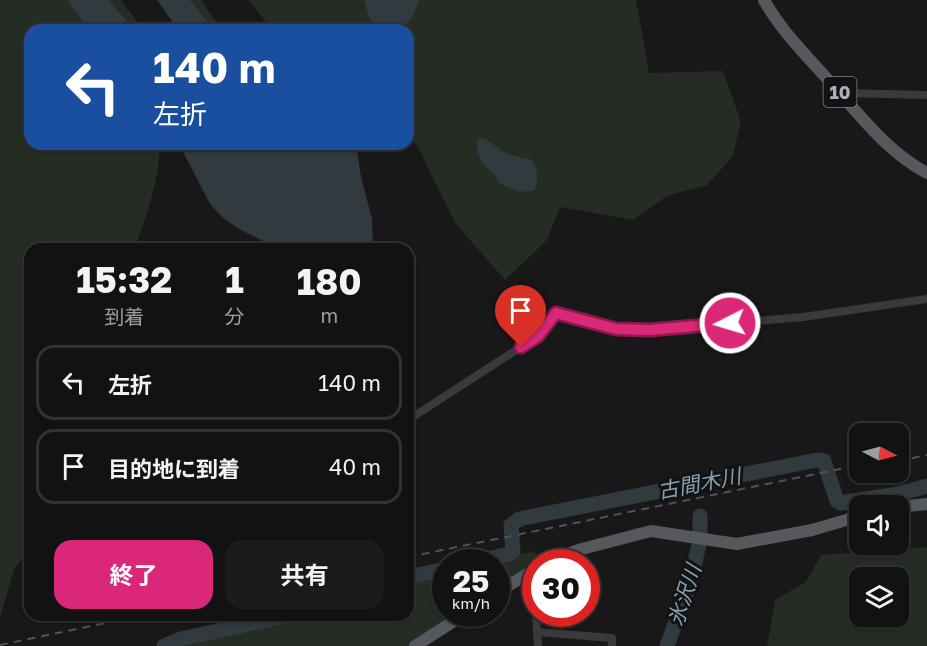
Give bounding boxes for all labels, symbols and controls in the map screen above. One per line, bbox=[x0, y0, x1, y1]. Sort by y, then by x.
text: 140 m bbox=[153, 42, 275, 92]
icon: left bbox=[54, 48, 132, 126]
road number: 10 bbox=[824, 77, 856, 107]
text: 左折 bbox=[153, 98, 207, 130]
text: 15:32 bbox=[76, 258, 172, 301]
text: 1 bbox=[225, 258, 244, 301]
text: 180 bbox=[297, 260, 362, 303]
pin bbox=[495, 285, 546, 347]
position arrow bbox=[698, 291, 762, 355]
icon: arrive bbox=[504, 294, 537, 327]
text: m bbox=[320, 303, 338, 327]
text: 到着 bbox=[104, 304, 144, 328]
text: 分 bbox=[224, 304, 244, 328]
icon: left bbox=[57, 366, 90, 399]
text: 140 m bbox=[318, 369, 381, 396]
text: 左折 bbox=[108, 371, 152, 398]
north arrow bbox=[849, 423, 909, 483]
map controls bbox=[849, 423, 909, 627]
icon: arrive bbox=[57, 450, 90, 483]
text: 40 m bbox=[329, 453, 381, 480]
text: 目的地に到着 bbox=[108, 455, 240, 482]
water label: 古間木川 bbox=[655, 462, 745, 504]
button: sound bbox=[849, 495, 909, 555]
button: 終了 bbox=[54, 540, 213, 609]
button: 共有 bbox=[225, 540, 384, 609]
speed limit sign: 30 bbox=[522, 549, 600, 627]
water label: 氷沢川 bbox=[662, 559, 707, 629]
text: 25 bbox=[453, 563, 489, 599]
button: layers bbox=[849, 567, 909, 627]
text: km/h bbox=[452, 594, 490, 612]

